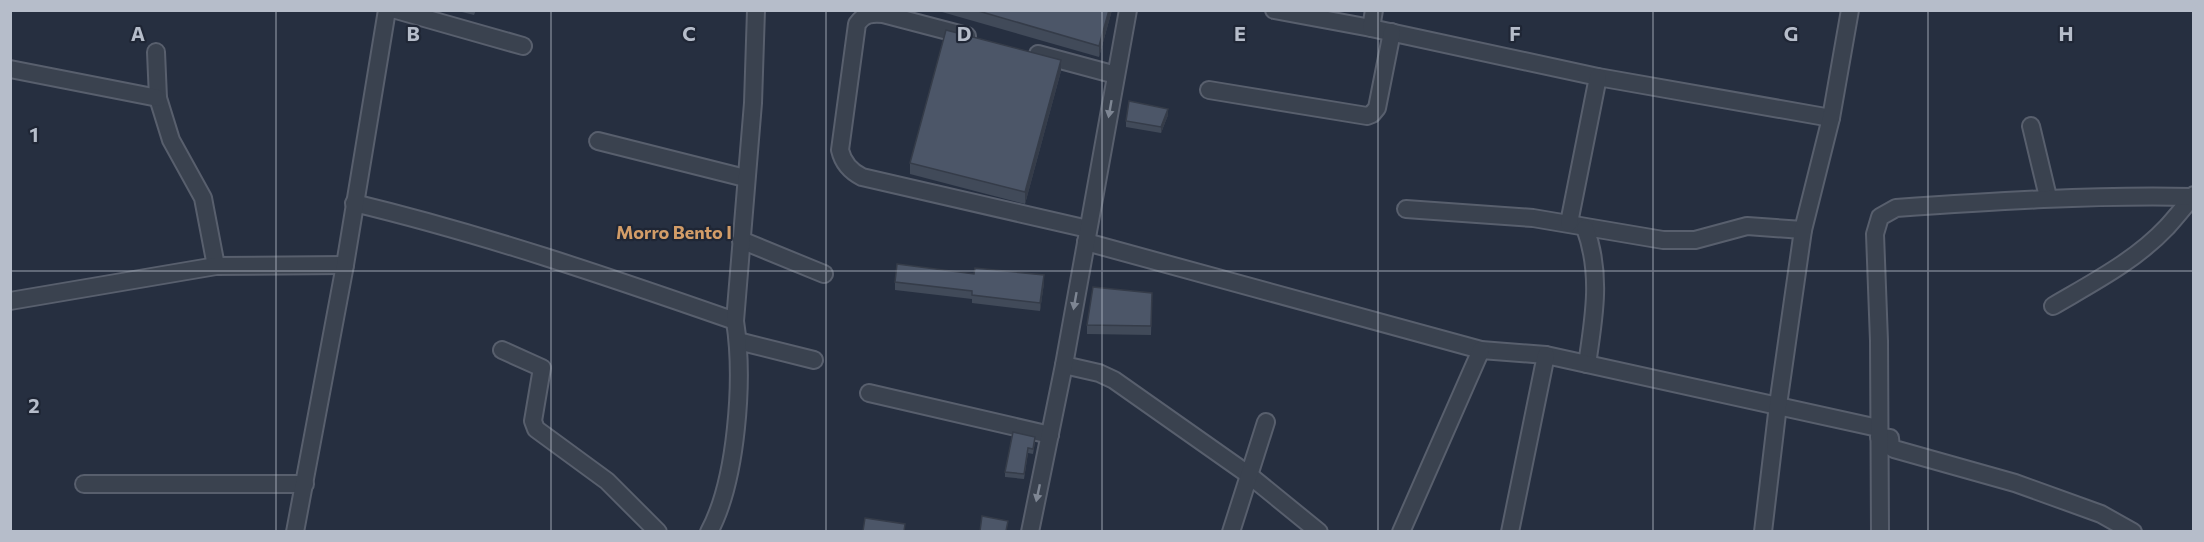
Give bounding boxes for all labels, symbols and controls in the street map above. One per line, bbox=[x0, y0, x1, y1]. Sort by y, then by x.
text: A bbox=[131, 21, 145, 45]
text: B bbox=[406, 21, 420, 45]
text: C bbox=[682, 21, 696, 45]
text: D bbox=[957, 21, 971, 45]
text: E bbox=[1234, 21, 1246, 45]
text: F bbox=[1509, 21, 1521, 45]
text: G bbox=[1784, 21, 1798, 45]
text: H bbox=[2059, 21, 2074, 45]
one-way arrow bbox=[1105, 100, 1114, 119]
text: 1 bbox=[29, 122, 39, 146]
district label: Morro Bento I bbox=[616, 221, 732, 243]
one-way arrow bbox=[1070, 292, 1079, 311]
text: 2 bbox=[28, 393, 40, 417]
one-way arrow bbox=[1033, 483, 1042, 502]

